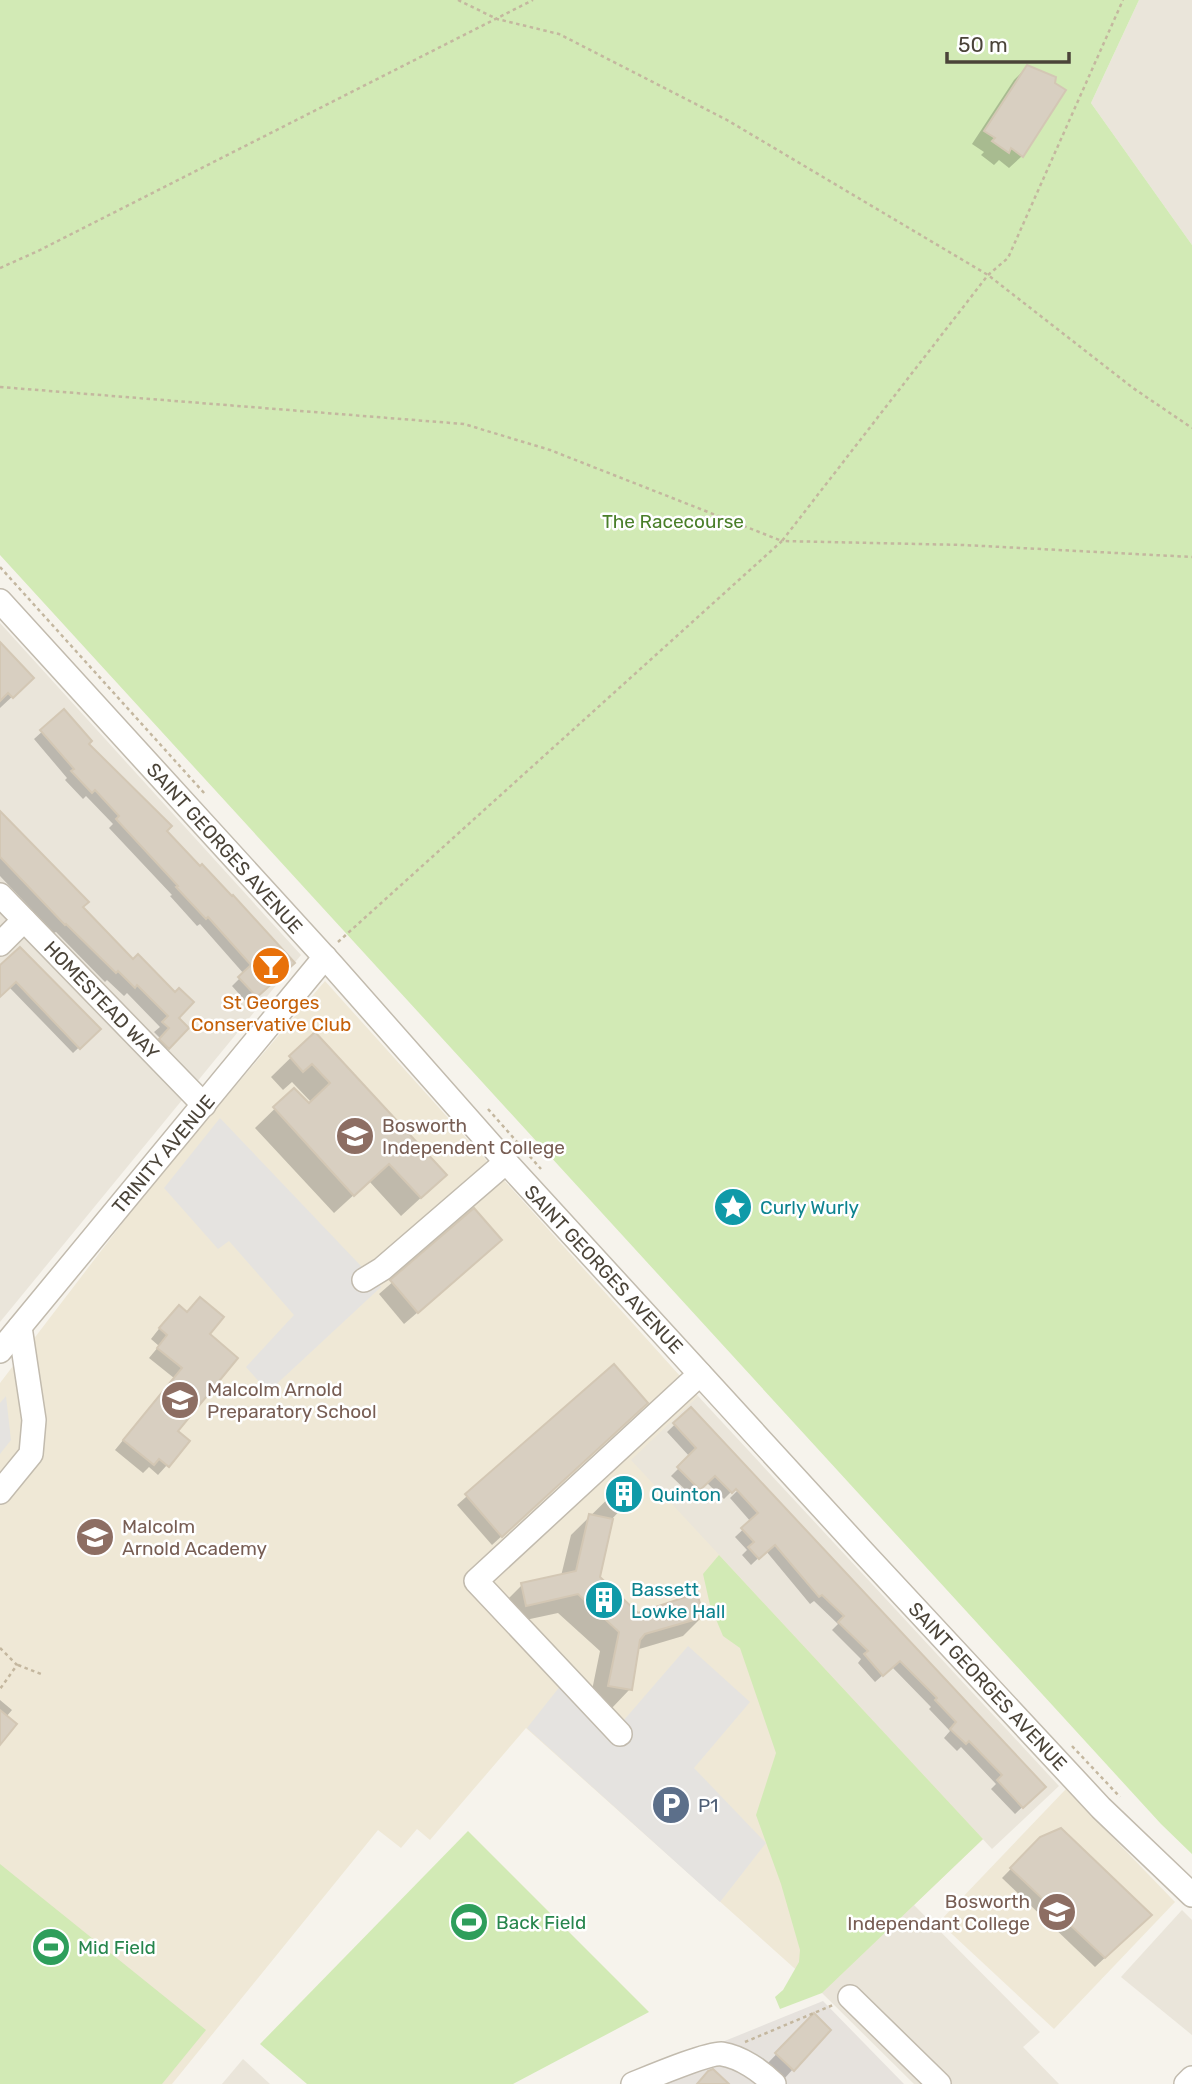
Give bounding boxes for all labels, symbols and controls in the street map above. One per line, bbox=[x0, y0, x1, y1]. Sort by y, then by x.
scale bar bbox=[947, 21, 1070, 65]
text: 50 m bbox=[958, 32, 1008, 57]
park label: The Racecourse bbox=[602, 510, 744, 533]
street label: SAINT GEORGES AVENUE bbox=[142, 758, 307, 938]
street label: HOMESTEAD WAY bbox=[39, 936, 164, 1064]
bar icon: St Georges Conservative Club bbox=[250, 945, 292, 987]
place label: St Georges Conservative Club bbox=[191, 991, 351, 1036]
street label: TRINITY AVENUE bbox=[107, 1090, 220, 1218]
place label: Bosworth Independent College bbox=[382, 1114, 565, 1159]
school or university icon: Bosworth Independent College bbox=[334, 1115, 376, 1157]
street label: SAINT GEORGES AVENUE bbox=[520, 1180, 688, 1358]
place icon: Curly Wurly bbox=[712, 1186, 754, 1228]
place label: Curly Wurly bbox=[760, 1196, 859, 1219]
place label: Malcolm Arnold Preparatory School bbox=[207, 1378, 377, 1423]
school or university icon: Malcolm Arnold Preparatory School bbox=[159, 1379, 201, 1421]
building icon: Quinton bbox=[603, 1473, 645, 1515]
place label: Quinton bbox=[651, 1483, 721, 1506]
place label: Malcolm Arnold Academy bbox=[122, 1515, 267, 1560]
school or university icon: Malcolm Arnold Academy bbox=[74, 1516, 116, 1558]
place label: Bassett Lowke Hall bbox=[631, 1578, 725, 1623]
building icon: Bassett Lowke Hall bbox=[583, 1579, 625, 1621]
street label: SAINT GEORGES AVENUE bbox=[904, 1597, 1072, 1775]
parking icon: P1 bbox=[650, 1784, 692, 1826]
place label: P1 bbox=[698, 1794, 718, 1817]
place label: Bosworth Independant College bbox=[847, 1890, 1030, 1935]
school or university icon: Bosworth Independant College bbox=[1036, 1891, 1078, 1933]
sports icon: Back Field bbox=[448, 1901, 490, 1943]
place label: Back Field bbox=[496, 1911, 586, 1934]
sports icon: Mid Field bbox=[30, 1926, 72, 1968]
place label: Mid Field bbox=[78, 1936, 156, 1959]

